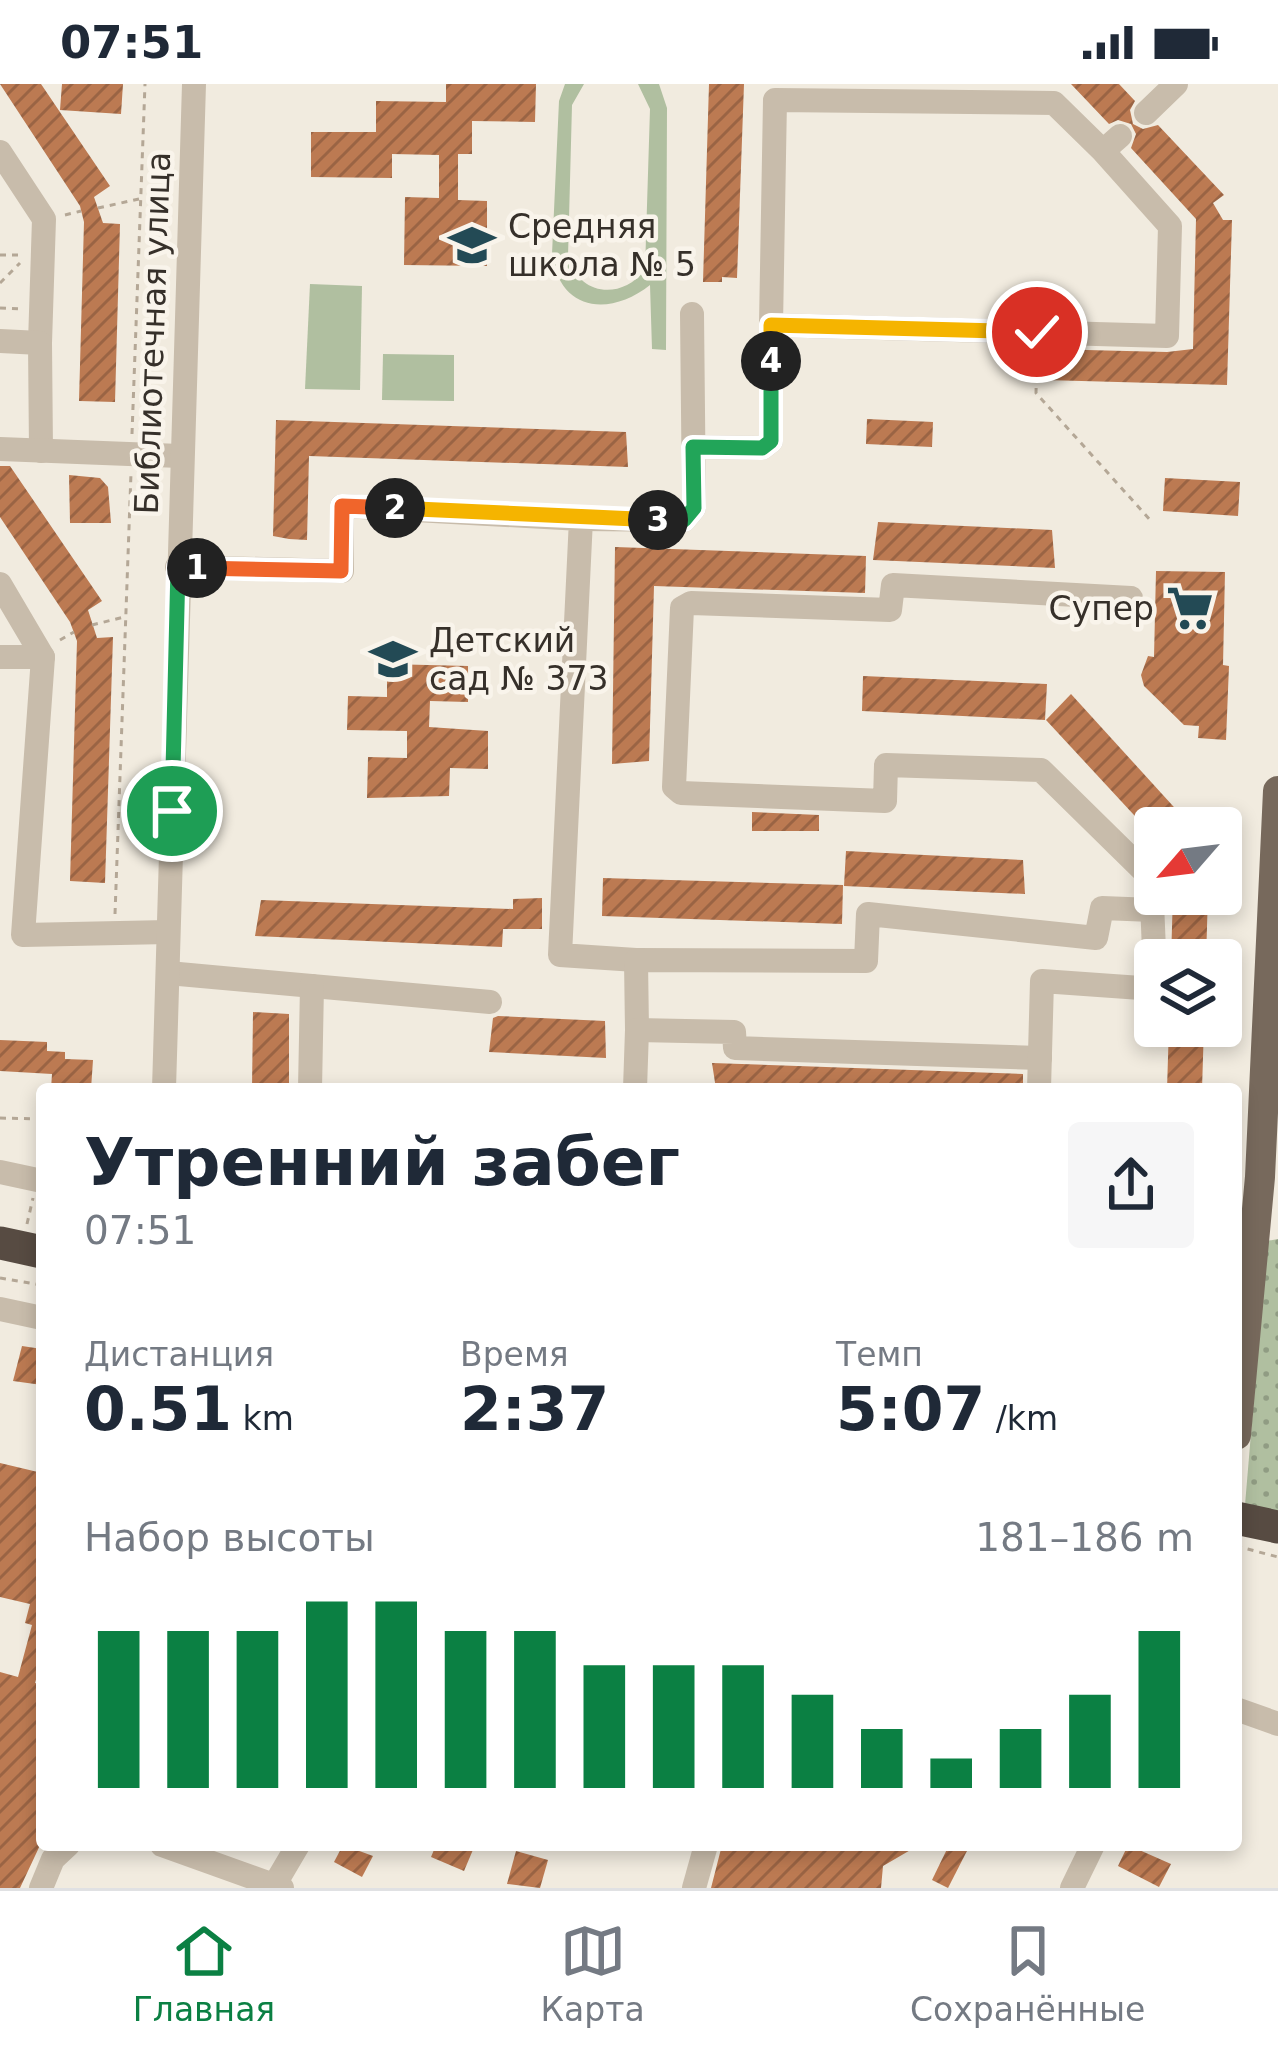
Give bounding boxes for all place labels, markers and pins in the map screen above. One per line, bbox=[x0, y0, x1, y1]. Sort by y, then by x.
place label: Средняя школа № 5 bbox=[508, 207, 696, 284]
school or university icon: Средняя школа № 5 bbox=[447, 220, 497, 270]
pin bbox=[986, 281, 1088, 383]
pin: 4 bbox=[741, 331, 801, 391]
pin: 2 bbox=[365, 478, 425, 538]
pin: 3 bbox=[628, 490, 688, 550]
pin: 1 bbox=[167, 538, 227, 598]
supermarket icon: Супер bbox=[1165, 583, 1215, 633]
place label: Супер bbox=[1049, 589, 1154, 628]
place label: Детский сад № 373 bbox=[429, 621, 608, 698]
school or university icon: Детский сад № 373 bbox=[368, 634, 418, 684]
pin bbox=[121, 760, 223, 862]

